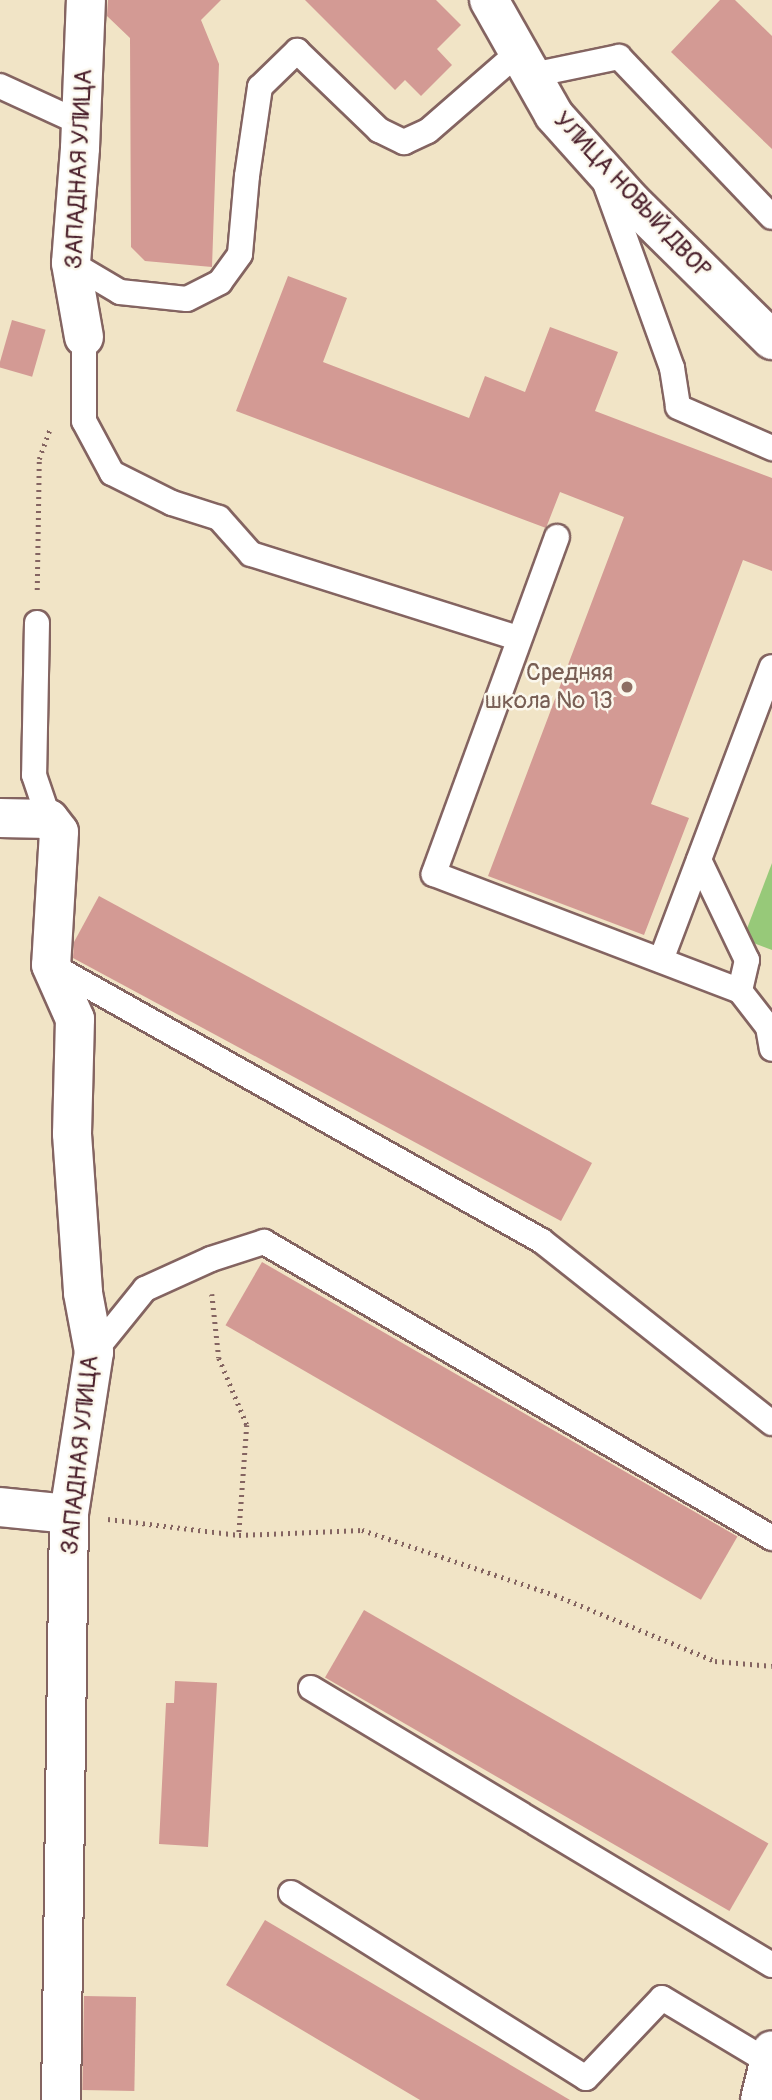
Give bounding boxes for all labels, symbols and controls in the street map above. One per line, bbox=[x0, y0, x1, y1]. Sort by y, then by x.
street label: ЗАПАДНАЯ УЛИЦА bbox=[59, 68, 99, 270]
street label: УЛИЦА НОВЫЙ ДВОР bbox=[547, 106, 717, 284]
place label: Средняя школа № 13 bbox=[485, 659, 613, 715]
marker: Средняя школа № 13 bbox=[619, 679, 635, 695]
street label: ЗАПАДНАЯ УЛИЦА bbox=[55, 1354, 105, 1556]

